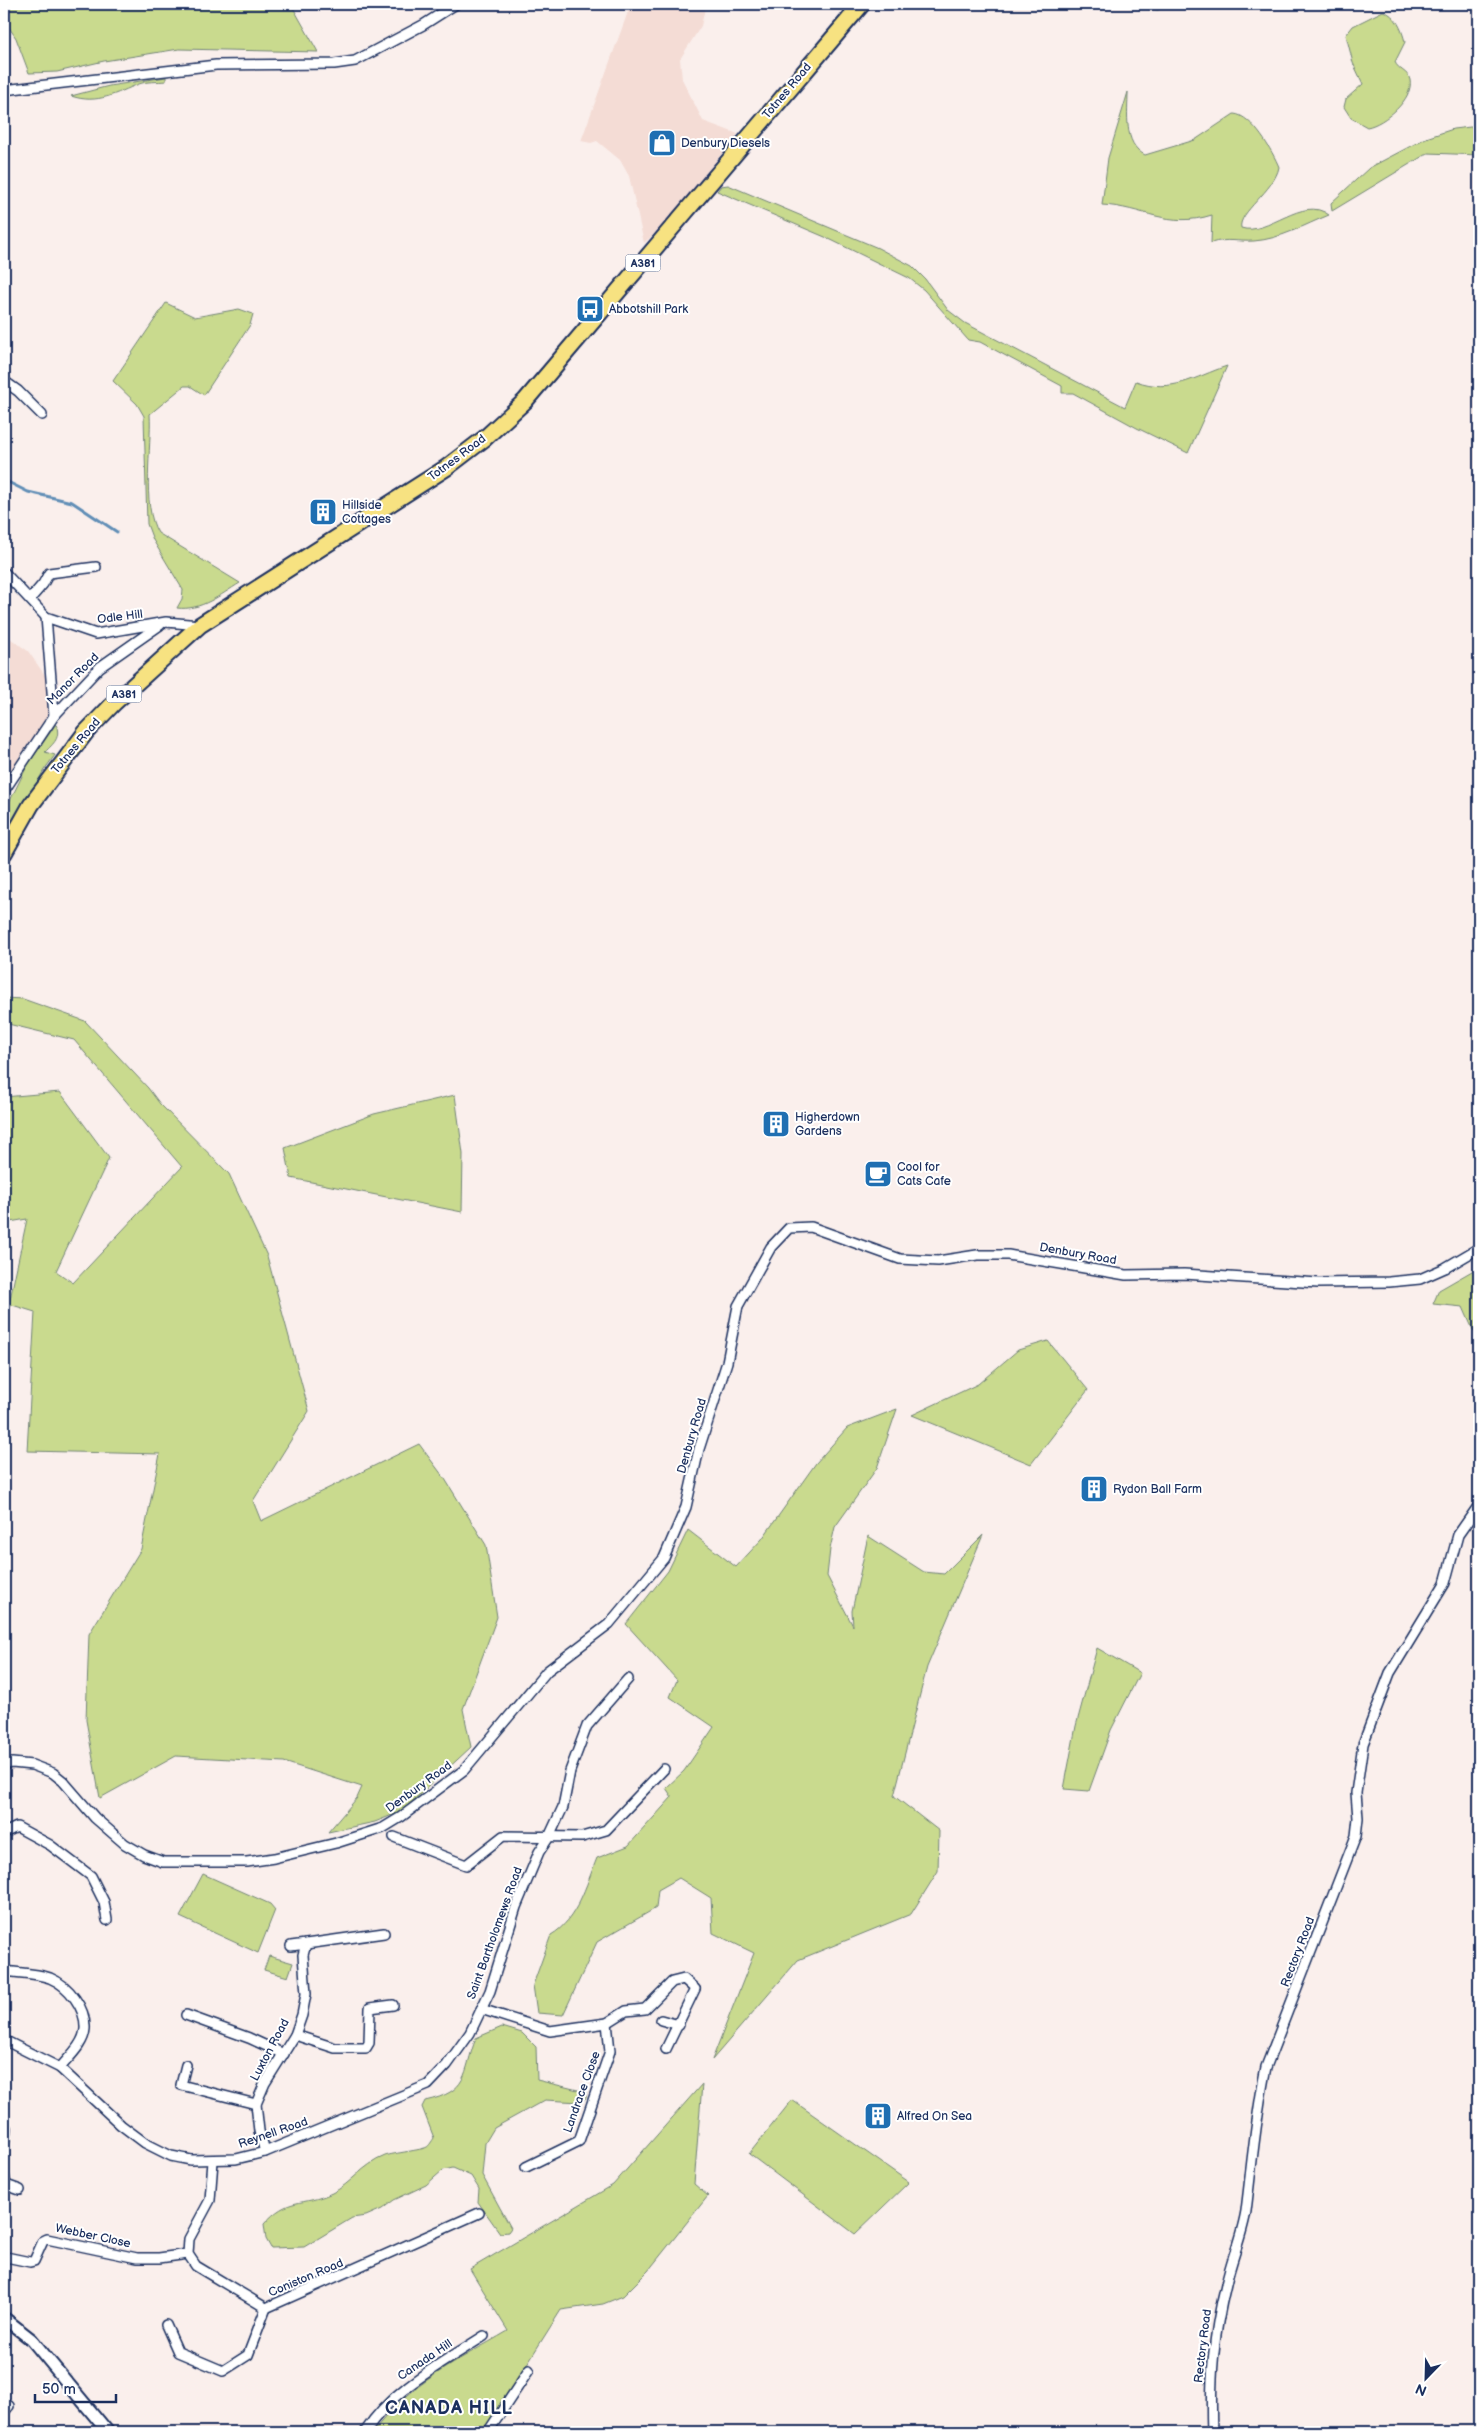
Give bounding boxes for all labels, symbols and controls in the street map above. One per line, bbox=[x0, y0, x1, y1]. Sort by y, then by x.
street label: Totnes Road bbox=[759, 60, 815, 122]
shop icon: Denbury Diesels bbox=[647, 128, 677, 158]
place label: Denbury Diesels bbox=[681, 136, 770, 151]
road number: A381 bbox=[626, 254, 660, 272]
bus stop icon: Abbotshill Park bbox=[575, 294, 605, 324]
place label: Abbotshill Park bbox=[609, 302, 688, 317]
street label: Totnes Road bbox=[425, 431, 489, 485]
building icon: Hillside Cottages bbox=[308, 497, 338, 527]
place label: Hillside Cottages bbox=[342, 498, 391, 527]
street label: Odle Hill bbox=[96, 607, 144, 627]
street label: Manor Road bbox=[44, 650, 102, 708]
road number: A381 bbox=[106, 686, 142, 702]
street label: Totnes Road bbox=[48, 715, 104, 777]
building icon: Higherdown Gardens bbox=[761, 1109, 791, 1139]
place label: Higherdown Gardens bbox=[795, 1110, 860, 1139]
cafe icon: Cool for Cats Cafe bbox=[863, 1159, 893, 1189]
place label: Cool for Cats Cafe bbox=[897, 1160, 951, 1189]
street label: Denbury Road bbox=[1038, 1240, 1118, 1268]
street label: Denbury Road bbox=[674, 1396, 710, 1475]
building icon: Rydon Ball Farm bbox=[1079, 1474, 1109, 1504]
place label: Rydon Ball Farm bbox=[1113, 1482, 1202, 1497]
street label: Denbury Road bbox=[383, 1758, 455, 1816]
street label: Saint Bartholomews Road bbox=[464, 1865, 526, 2001]
street label: Rectory Road bbox=[1278, 1915, 1318, 1989]
street label: Luxton Road bbox=[247, 2016, 293, 2084]
street label: Landrace Close bbox=[560, 2049, 604, 2135]
building icon: Alfred On Sea bbox=[863, 2101, 893, 2131]
place label: Alfred On Sea bbox=[897, 2109, 972, 2124]
street label: Reynell Road bbox=[236, 2114, 310, 2152]
street label: Webber Close bbox=[54, 2221, 132, 2251]
street label: Coniston Road bbox=[266, 2255, 346, 2301]
street label: Rectory Road bbox=[1191, 2308, 1215, 2384]
street label: Canada Hill bbox=[395, 2336, 455, 2384]
north arrow bbox=[1400, 2354, 1450, 2404]
scale bar bbox=[35, 2371, 116, 2403]
text: 50 m bbox=[42, 2380, 76, 2399]
text: N bbox=[1413, 2380, 1429, 2399]
district label: CANADA HILL bbox=[385, 2398, 513, 2419]

